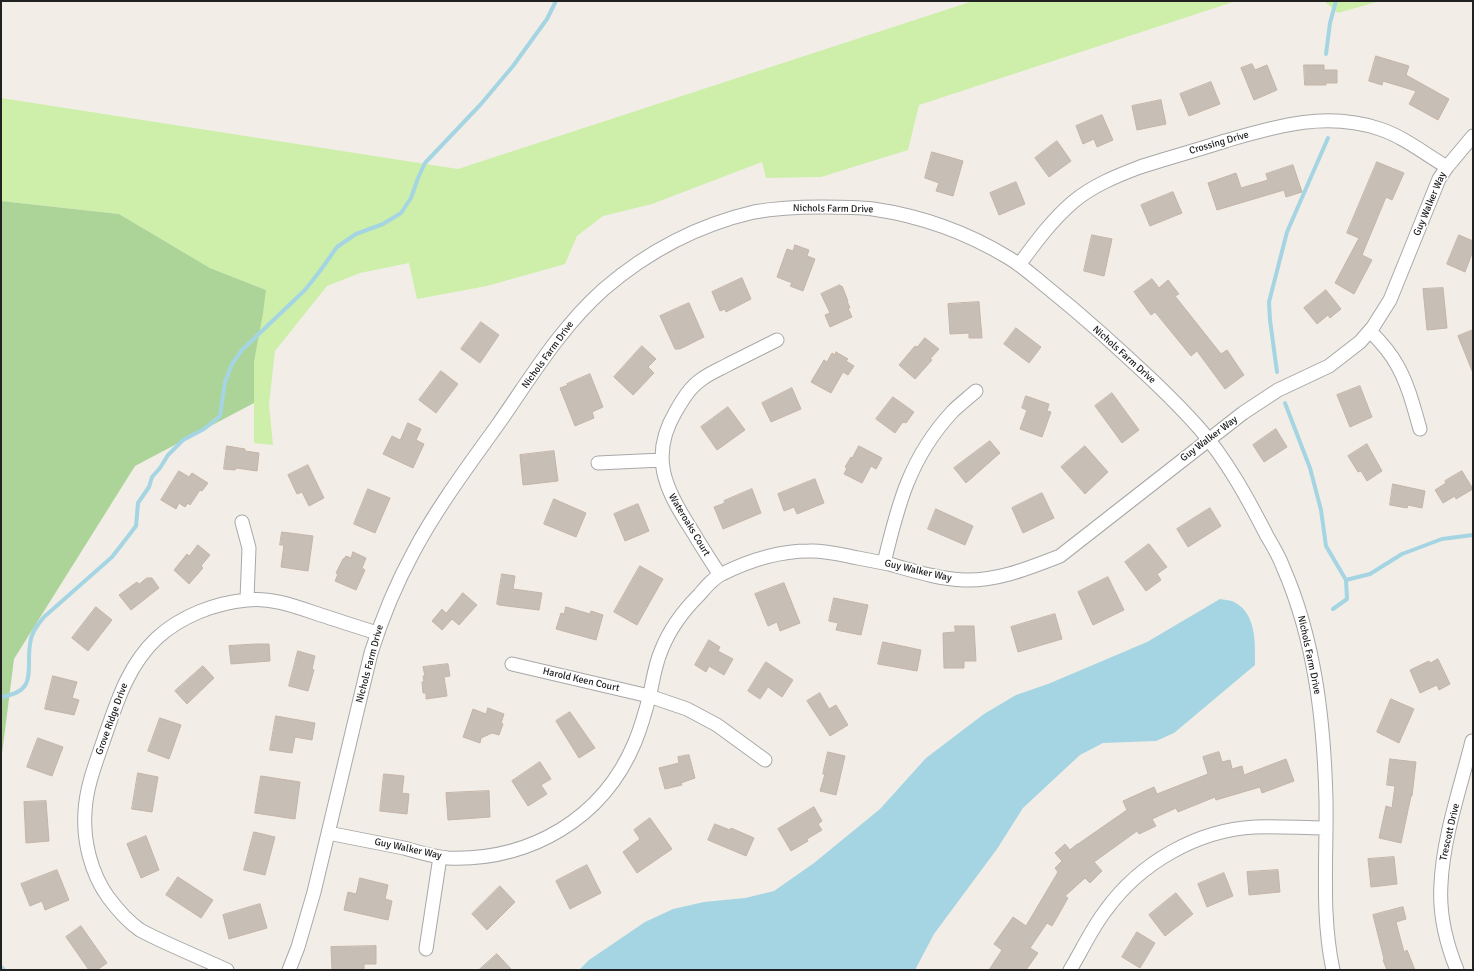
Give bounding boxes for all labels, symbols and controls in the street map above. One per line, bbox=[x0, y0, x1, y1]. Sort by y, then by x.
street label: Crossing Drive bbox=[1188, 129, 1250, 157]
street label: Guy Walker Way bbox=[1411, 170, 1449, 238]
street label: Nichols Farm Drive bbox=[793, 202, 873, 216]
street label: Nichols Farm Drive bbox=[519, 319, 577, 391]
street label: Nichols Farm Drive bbox=[1090, 324, 1158, 386]
street label: Guy Walker Way bbox=[1178, 414, 1240, 464]
street label: Wateroaks Court bbox=[666, 492, 712, 558]
street label: Guy Walker Way bbox=[883, 557, 953, 585]
street label: Nichols Farm Drive bbox=[1295, 614, 1323, 696]
street label: Nichols Farm Drive bbox=[354, 624, 386, 704]
street label: Harold Keen Court bbox=[541, 665, 621, 695]
street label: Grove Ridge Drive bbox=[93, 681, 131, 757]
street label: Trescott Drive bbox=[1438, 802, 1462, 862]
street label: Guy Walker Way bbox=[373, 836, 443, 862]

